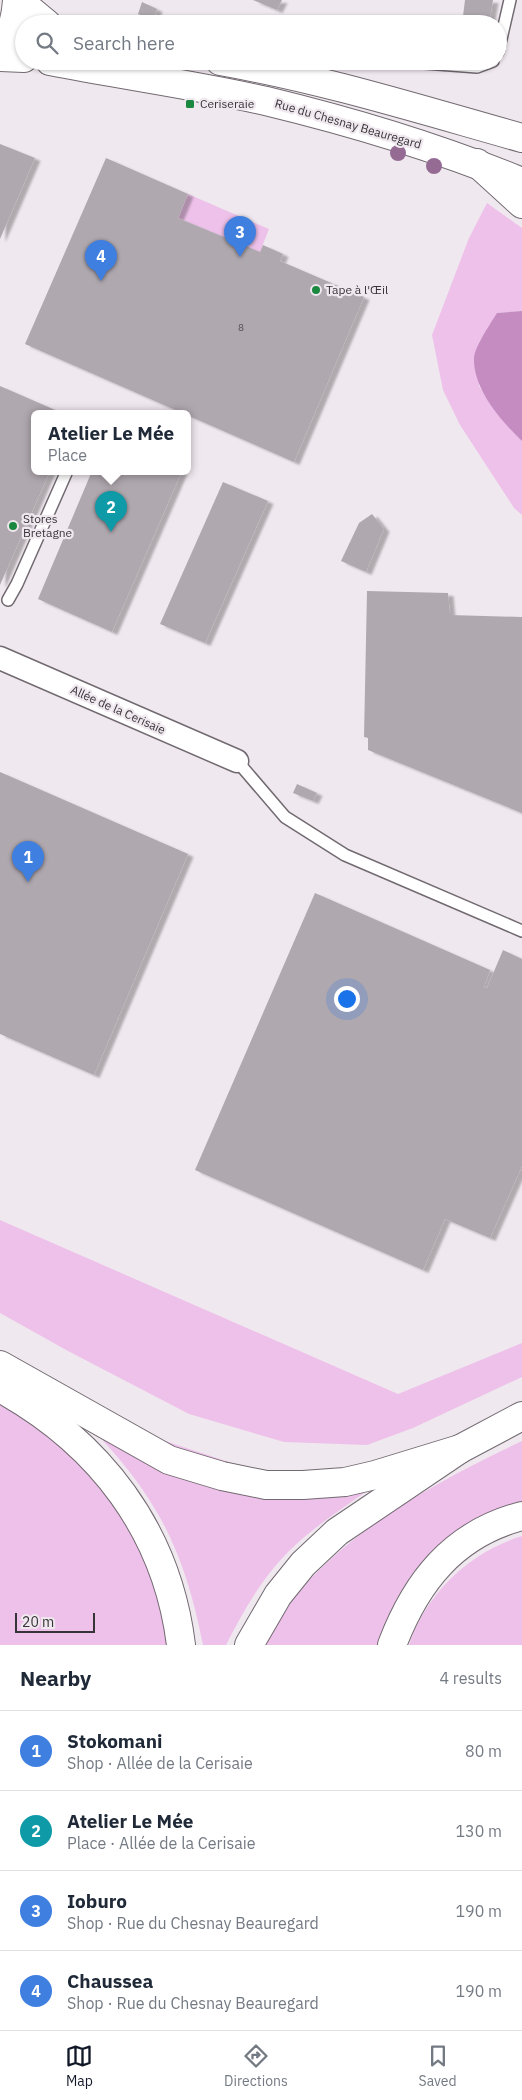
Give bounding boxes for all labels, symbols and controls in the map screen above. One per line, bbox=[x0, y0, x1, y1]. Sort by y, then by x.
search box bbox=[15, 15, 507, 70]
icon: search bbox=[33, 29, 61, 57]
text: Search here bbox=[73, 31, 175, 55]
street label: Rue du Chesnay Beauregard bbox=[273, 95, 423, 152]
place label: Ceriseraie bbox=[200, 96, 255, 111]
marker: Ceriseraie bbox=[184, 98, 196, 110]
pin: 3 bbox=[224, 216, 256, 257]
pin: 4 bbox=[85, 240, 117, 281]
place label: Tape à l'Œil bbox=[326, 282, 388, 297]
marker: Tape à l'Œil bbox=[310, 284, 322, 296]
house number: 8 bbox=[238, 321, 244, 334]
popup bbox=[31, 410, 191, 475]
text: Atelier Le Mée bbox=[48, 421, 174, 445]
text: Place bbox=[48, 445, 87, 465]
pin: 2 bbox=[95, 491, 127, 532]
place label: Stores Bretagne bbox=[23, 511, 73, 540]
marker: Stores Bretagne bbox=[7, 520, 19, 532]
street label: Allée de la Cerisaie bbox=[68, 682, 168, 737]
pin: 1 bbox=[12, 841, 44, 882]
your location bbox=[334, 986, 360, 1012]
scale bar bbox=[15, 1610, 95, 1633]
text: 20 m bbox=[22, 1613, 54, 1631]
text: Nearby bbox=[20, 1664, 91, 1692]
text: 4 results bbox=[439, 1668, 502, 1688]
text: Stokomani bbox=[67, 1729, 162, 1753]
text: 1 bbox=[31, 1741, 41, 1761]
text: 80 m bbox=[465, 1741, 502, 1761]
text: Shop · Allée de la Cerisaie bbox=[67, 1753, 253, 1773]
text: Atelier Le Mée bbox=[67, 1809, 194, 1833]
text: 2 bbox=[31, 1821, 41, 1841]
text: 130 m bbox=[455, 1821, 502, 1841]
text: Place · Allée de la Cerisaie bbox=[67, 1833, 256, 1853]
text: Ioburo bbox=[67, 1889, 127, 1913]
text: 3 bbox=[31, 1901, 41, 1921]
text: 190 m bbox=[455, 1901, 502, 1921]
text: Shop · Rue du Chesnay Beauregard bbox=[67, 1913, 319, 1933]
text: Chaussea bbox=[67, 1969, 153, 1993]
text: 4 bbox=[31, 1981, 41, 2001]
text: 190 m bbox=[455, 1981, 502, 2001]
text: Shop · Rue du Chesnay Beauregard bbox=[67, 1993, 319, 2013]
tab: Map bbox=[65, 2042, 93, 2090]
tab: Directions bbox=[224, 2042, 288, 2090]
tab: Saved bbox=[419, 2042, 457, 2090]

